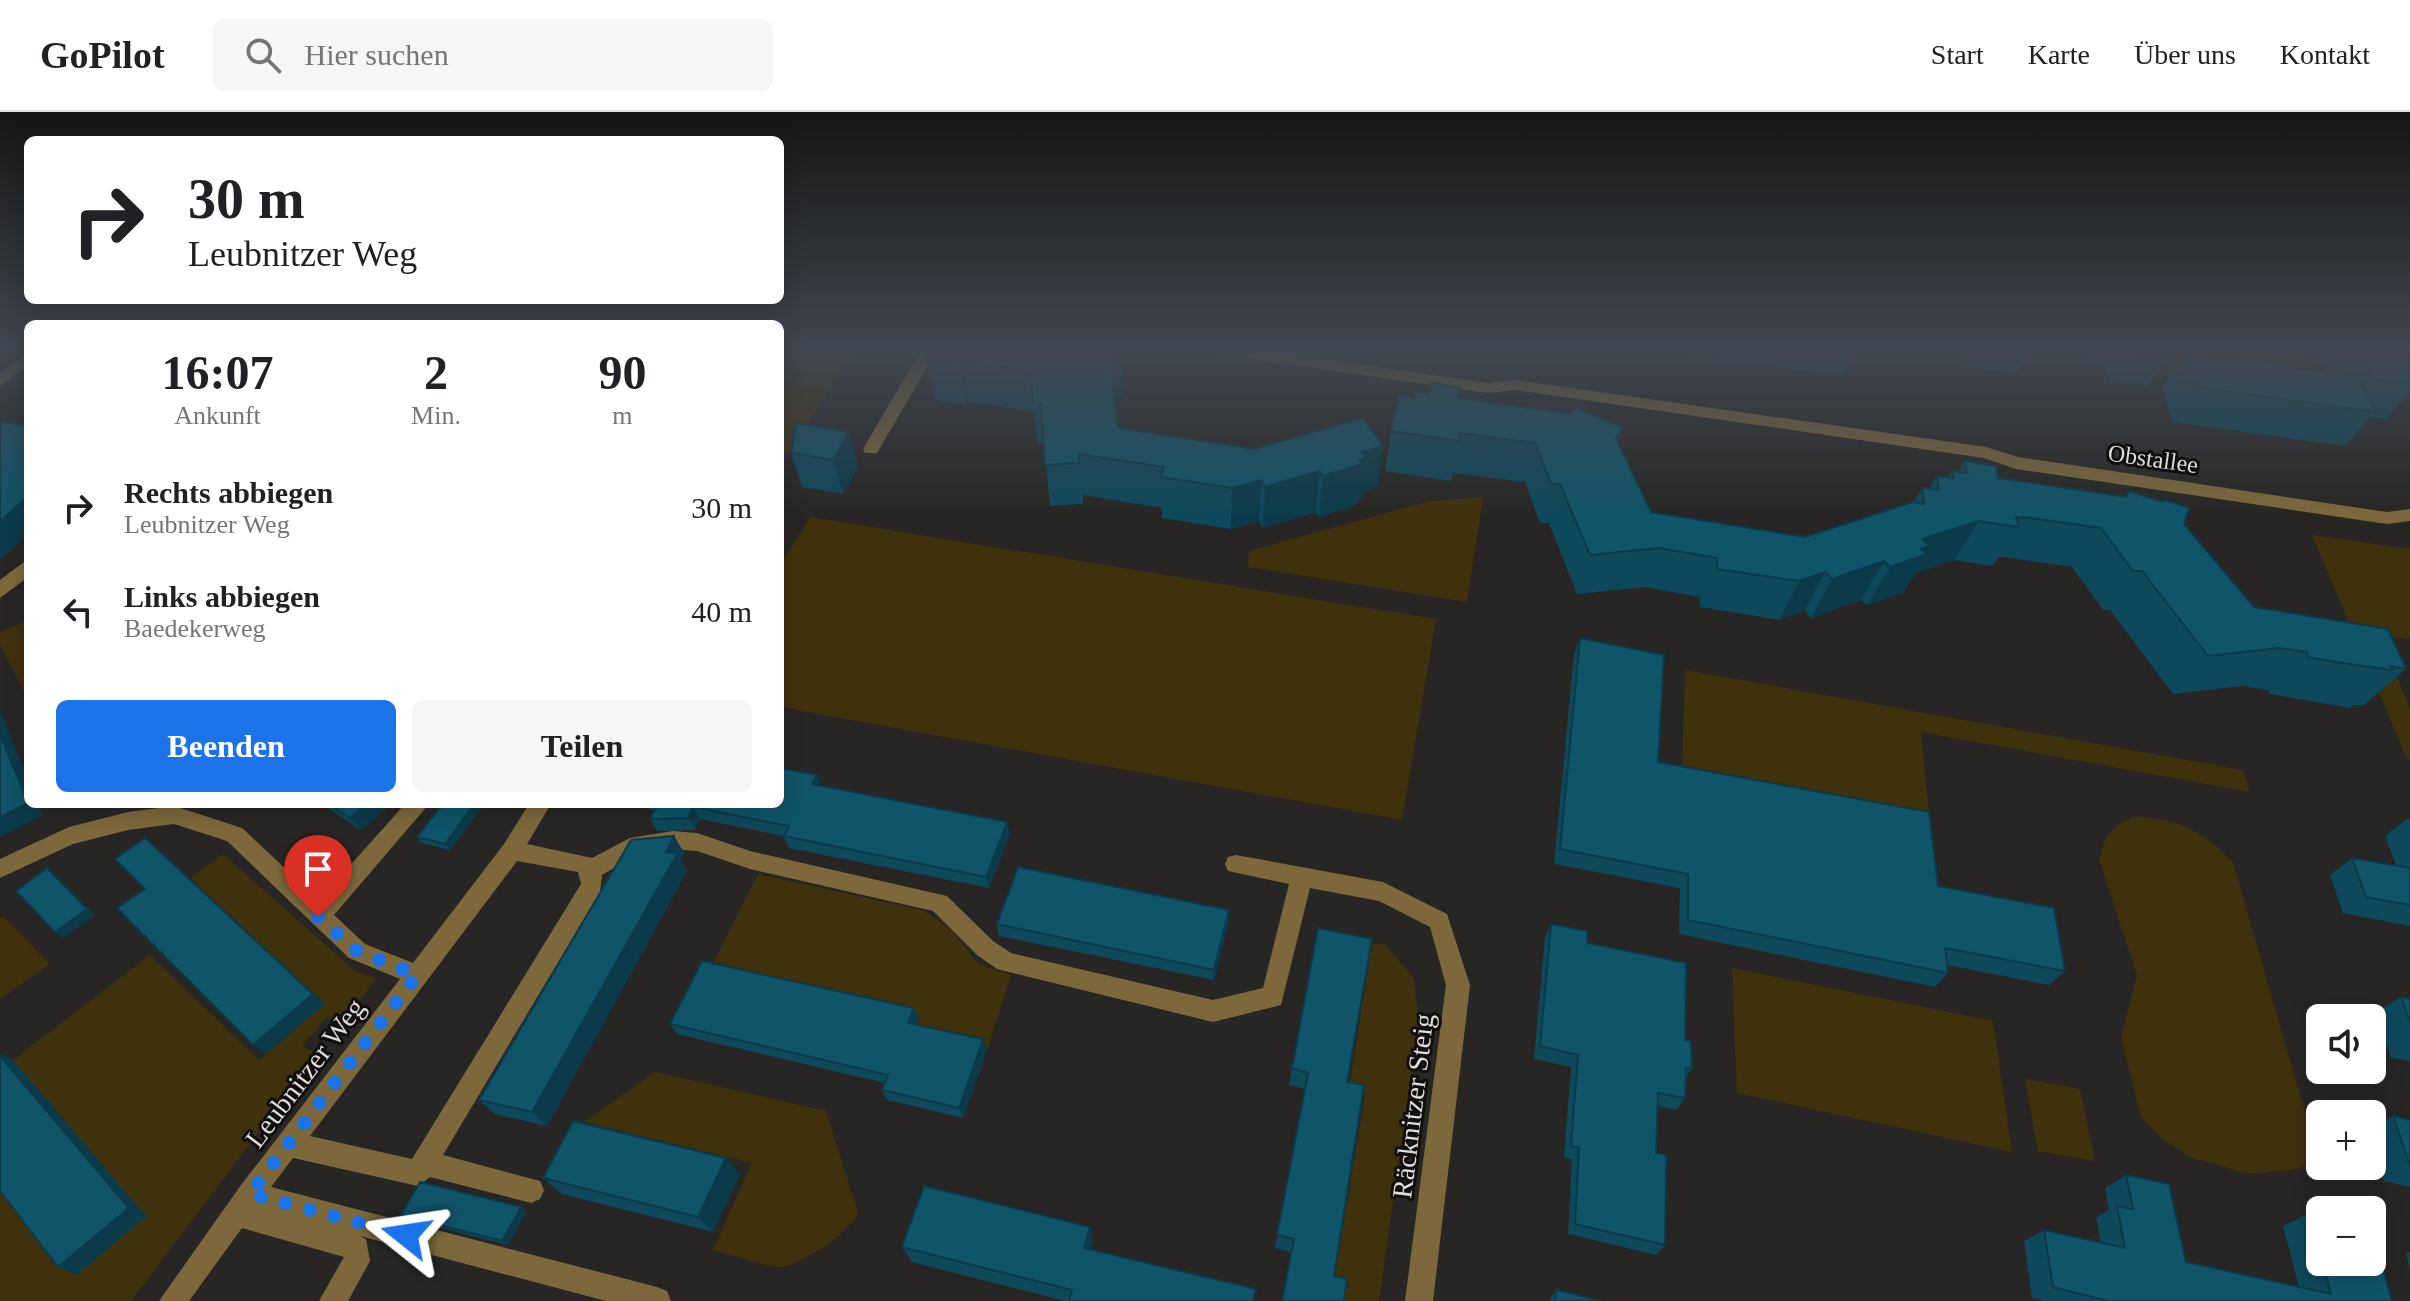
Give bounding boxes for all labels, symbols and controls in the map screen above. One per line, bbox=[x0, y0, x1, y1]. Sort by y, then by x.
search box bbox=[213, 19, 773, 91]
icon: search bbox=[241, 33, 285, 77]
text: GoPilot bbox=[40, 34, 165, 76]
text: Hier suchen bbox=[305, 38, 449, 71]
text: Start bbox=[1931, 39, 1984, 70]
text: Karte bbox=[2028, 39, 2090, 70]
text: Über uns bbox=[2134, 39, 2236, 70]
text: Kontakt bbox=[2280, 39, 2370, 70]
icon: right bbox=[56, 168, 160, 272]
text: 30 m bbox=[188, 168, 305, 230]
text: Leubnitzer Weg bbox=[188, 234, 417, 274]
text: 16:07 bbox=[162, 346, 274, 399]
text: 2 bbox=[424, 346, 448, 399]
text: 90 bbox=[598, 346, 646, 399]
text: Ankunft bbox=[174, 401, 261, 430]
text: Min. bbox=[411, 401, 461, 430]
text: m bbox=[612, 401, 633, 430]
street label: Obstallee bbox=[2106, 440, 2200, 478]
text: Rechts abbiegen bbox=[124, 476, 333, 509]
icon: right bbox=[56, 486, 100, 530]
text: 30 m bbox=[691, 491, 752, 524]
text: Leubnitzer Weg bbox=[124, 510, 290, 539]
text: Links abbiegen bbox=[124, 580, 320, 613]
icon: left bbox=[56, 590, 100, 634]
text: 40 m bbox=[691, 595, 752, 628]
text: Baedekerweg bbox=[124, 614, 265, 643]
button: Beenden bbox=[56, 700, 396, 792]
button: Teilen bbox=[412, 700, 752, 792]
pin bbox=[284, 835, 352, 917]
icon: arrive bbox=[296, 847, 340, 891]
street label: Leubnitzer Weg bbox=[239, 992, 371, 1154]
map controls bbox=[2306, 1004, 2386, 1276]
button: sound bbox=[2306, 1004, 2386, 1084]
street label: Räcknitzer Steig bbox=[1386, 1012, 1440, 1200]
button: + bbox=[2306, 1100, 2386, 1180]
position arrow bbox=[364, 1193, 448, 1277]
button: − bbox=[2306, 1196, 2386, 1276]

